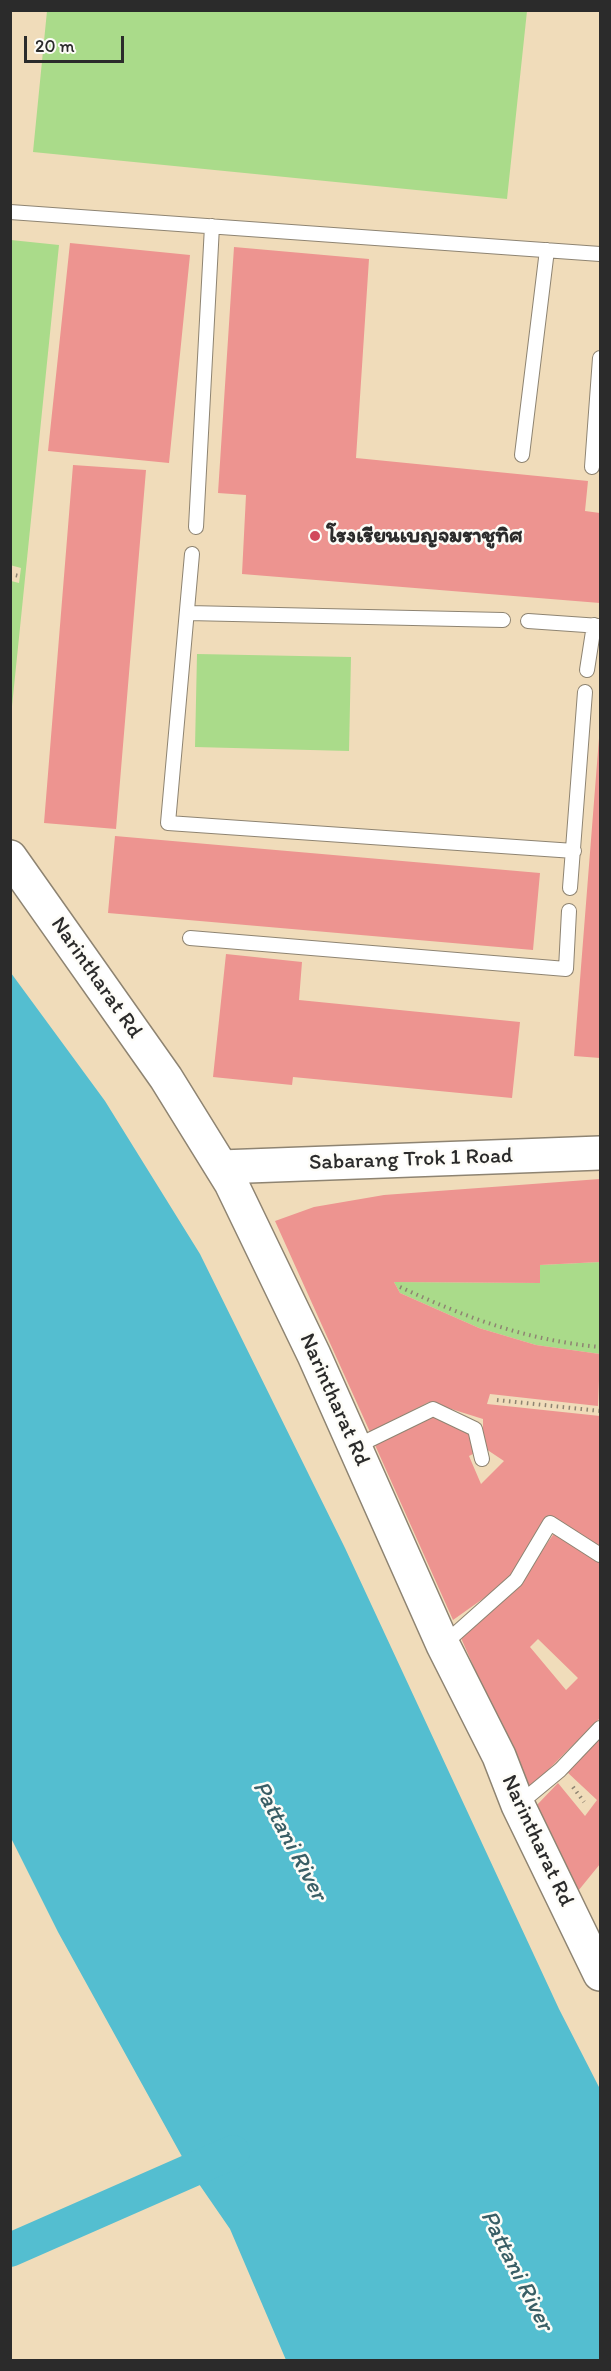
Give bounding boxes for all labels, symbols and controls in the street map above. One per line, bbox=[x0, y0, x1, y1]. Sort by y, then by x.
scale bar bbox=[27, 24, 128, 62]
text: 20 m bbox=[35, 35, 75, 57]
place label: โรงเรียนเบญจมราชูทิศ bbox=[327, 523, 523, 549]
marker: โรงเรียนเบญจมราชูทิศ bbox=[308, 529, 322, 543]
street label: Narintharat Rd bbox=[44, 912, 148, 1044]
street label: Sabarang Trok 1 Road bbox=[309, 1143, 513, 1177]
street label: Narintharat Rd bbox=[293, 1330, 375, 1470]
street label: Narintharat Rd bbox=[495, 1771, 579, 1911]
water label: Pattani River bbox=[245, 1776, 333, 1906]
water label: Pattani River bbox=[473, 2206, 559, 2336]

